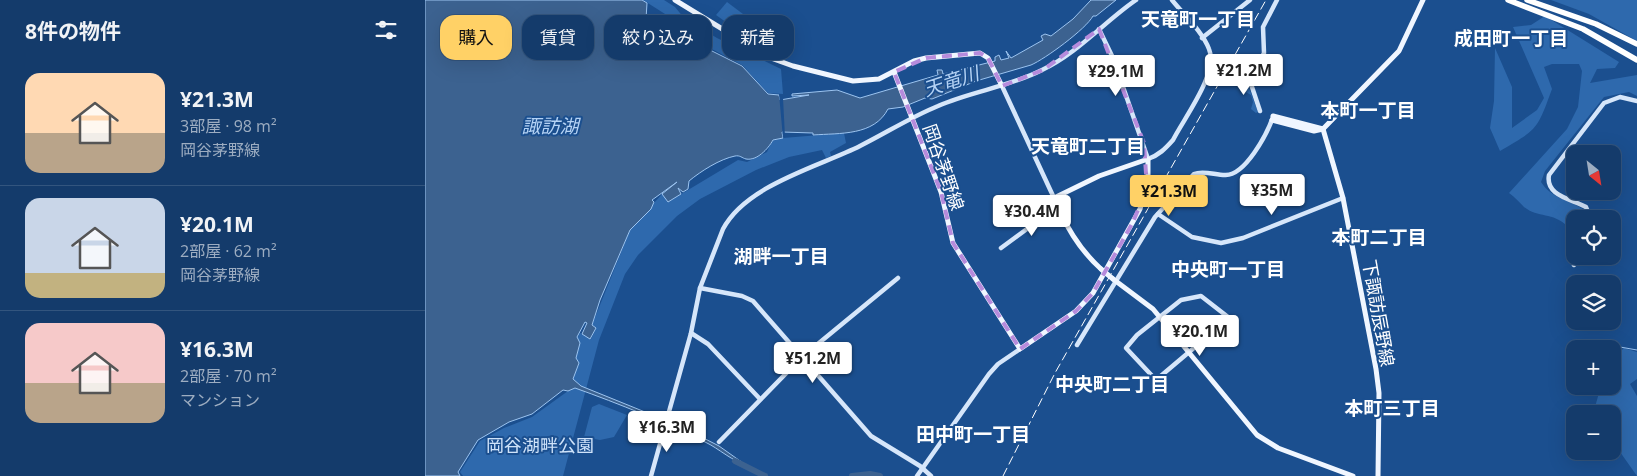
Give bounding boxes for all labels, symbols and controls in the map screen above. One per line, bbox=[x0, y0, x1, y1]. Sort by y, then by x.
district label: 天竜町一丁目 bbox=[1141, 6, 1255, 32]
chip: 購入 bbox=[440, 15, 512, 60]
chip: 賃貸 bbox=[522, 15, 594, 60]
chip: 絞り込み bbox=[604, 15, 712, 60]
chip: 新着 bbox=[722, 15, 794, 60]
icon: filters bbox=[372, 16, 400, 44]
text: 8件の物件 bbox=[25, 17, 121, 45]
district label: 成田町一丁目 bbox=[1454, 25, 1568, 51]
pin: ¥29.1M bbox=[1075, 54, 1157, 97]
pin: ¥21.2M bbox=[1203, 54, 1285, 96]
water label: 天竜川 bbox=[920, 59, 984, 102]
text: ¥21.2M bbox=[1216, 59, 1272, 81]
text: ¥29.1M bbox=[1088, 60, 1144, 82]
text: ¥21.3M bbox=[180, 85, 254, 113]
icon: home bbox=[65, 93, 125, 153]
district label: 本町一丁目 bbox=[1320, 97, 1416, 123]
water label: 諏訪湖 bbox=[521, 113, 581, 139]
text: 3部屋 · 98 m² bbox=[180, 115, 277, 137]
street label: 岡谷茅野線 bbox=[918, 121, 970, 213]
district label: 天竜町二丁目 bbox=[1031, 133, 1145, 159]
text: 岡谷茅野線 bbox=[180, 139, 260, 161]
north arrow bbox=[1566, 145, 1621, 200]
map controls bbox=[1566, 145, 1621, 460]
pin: ¥21.3M bbox=[1128, 174, 1210, 217]
pin: ¥35M bbox=[1242, 174, 1302, 216]
text: ¥35M bbox=[1251, 179, 1293, 201]
text: ¥21.3M bbox=[1141, 180, 1197, 202]
pin: ¥30.4M bbox=[991, 194, 1073, 237]
text: ¥30.4M bbox=[1004, 200, 1060, 222]
text: ¥20.1M bbox=[180, 210, 254, 238]
button: locate bbox=[1566, 210, 1621, 265]
icon: home bbox=[65, 218, 125, 278]
district label: 本町二丁目 bbox=[1331, 224, 1427, 250]
text: 2部屋 · 62 m² bbox=[180, 240, 277, 262]
district label: 湖畔一丁目 bbox=[733, 243, 829, 269]
district label: 中央町一丁目 bbox=[1171, 256, 1285, 282]
street label: 下諏訪辰野線 bbox=[1358, 258, 1400, 368]
text: 岡谷茅野線 bbox=[180, 264, 260, 286]
button: layers bbox=[1566, 275, 1621, 330]
pin: ¥20.1M bbox=[1159, 314, 1241, 357]
text: ¥20.1M bbox=[1172, 320, 1228, 342]
text: ¥16.3M bbox=[180, 335, 254, 363]
button: + bbox=[1566, 340, 1621, 395]
pin: ¥51.2M bbox=[772, 342, 854, 384]
icon: home bbox=[65, 343, 125, 403]
text: ¥51.2M bbox=[785, 347, 841, 369]
text: 2部屋 · 70 m² bbox=[180, 365, 277, 387]
district label: 中央町二丁目 bbox=[1055, 371, 1169, 397]
text: マンション bbox=[180, 389, 260, 411]
district label: 本町三丁目 bbox=[1344, 395, 1440, 421]
button: − bbox=[1566, 405, 1621, 460]
pin: ¥16.3M bbox=[626, 410, 708, 453]
text: ¥16.3M bbox=[639, 416, 695, 438]
district label: 田中町一丁目 bbox=[916, 421, 1030, 447]
park label: 岡谷湖畔公園 bbox=[486, 433, 594, 457]

